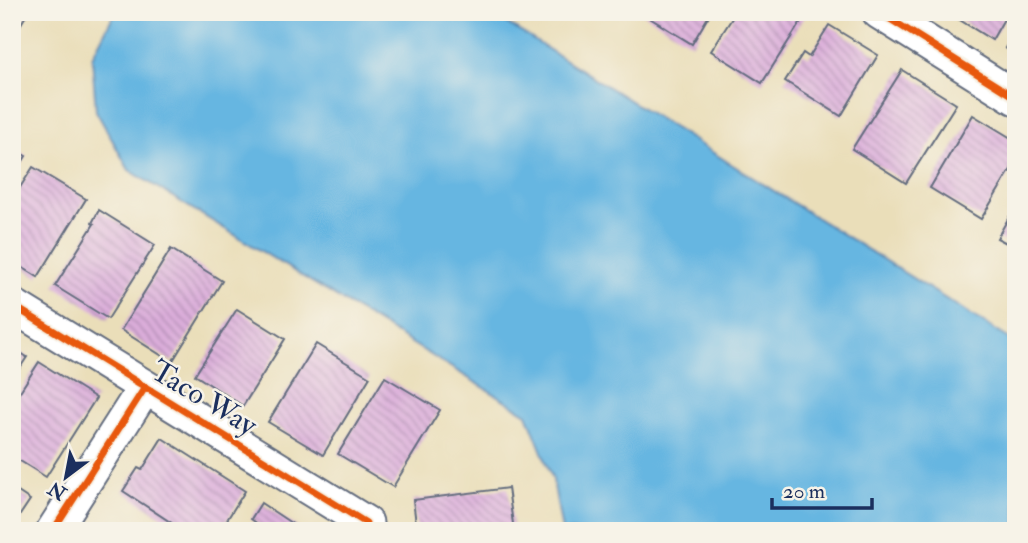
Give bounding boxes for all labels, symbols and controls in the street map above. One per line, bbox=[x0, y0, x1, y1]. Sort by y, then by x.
street label: Taco Way bbox=[144, 352, 264, 444]
north arrow bbox=[32, 442, 102, 512]
scale bar bbox=[772, 466, 872, 510]
text: N bbox=[43, 475, 72, 506]
text: 20 m bbox=[783, 478, 825, 505]

